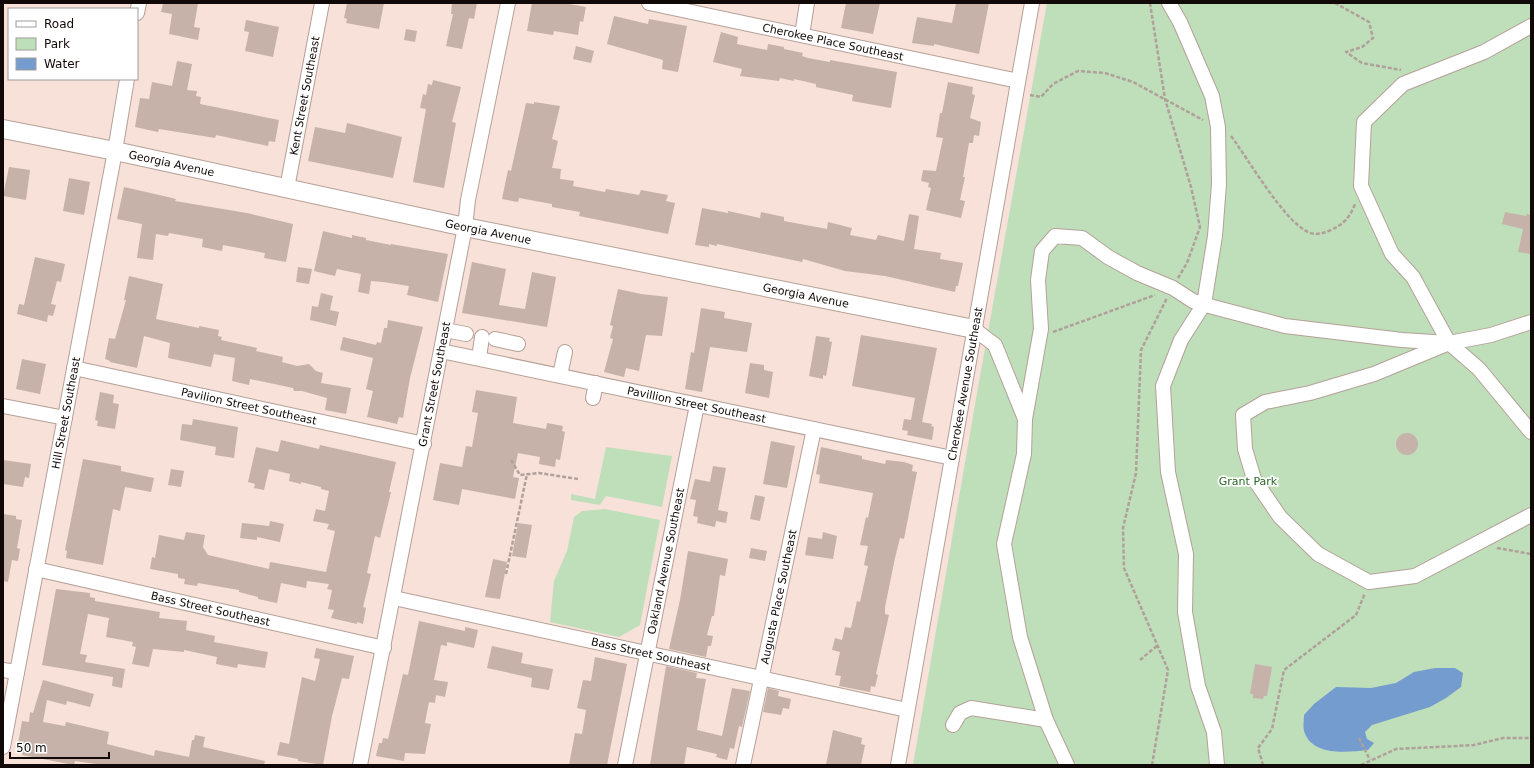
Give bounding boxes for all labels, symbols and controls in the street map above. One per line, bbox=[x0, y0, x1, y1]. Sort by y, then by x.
legend bbox=[8, 8, 138, 80]
text: Road bbox=[44, 17, 74, 31]
street label: Cherokee Place Southeast bbox=[761, 21, 905, 64]
street label: Kent Street Southeast bbox=[287, 34, 323, 156]
text: Park bbox=[44, 37, 70, 51]
text: Water bbox=[44, 57, 80, 71]
street label: Georgia Avenue bbox=[127, 148, 216, 179]
street label: Georgia Avenue bbox=[444, 217, 533, 247]
street label: Georgia Avenue bbox=[762, 281, 850, 311]
street label: Cherokee Avenue Southeast bbox=[946, 306, 986, 462]
street label: Grant Street Southeast bbox=[416, 320, 454, 448]
street label: Hill Street Southeast bbox=[49, 355, 83, 470]
street label: Pavillion Street Southeast bbox=[626, 384, 768, 426]
street label: Pavilion Street Southeast bbox=[180, 385, 318, 428]
park label: Grant Park bbox=[1219, 475, 1278, 488]
street label: Oakland Avenue Southeast bbox=[645, 486, 687, 636]
street label: Augusta Place Southeast bbox=[759, 528, 800, 665]
street label: Bass Street Southeast bbox=[150, 589, 272, 629]
street label: Bass Street Southeast bbox=[590, 635, 712, 674]
scale bar bbox=[10, 734, 109, 760]
text: 50 m bbox=[16, 741, 47, 755]

